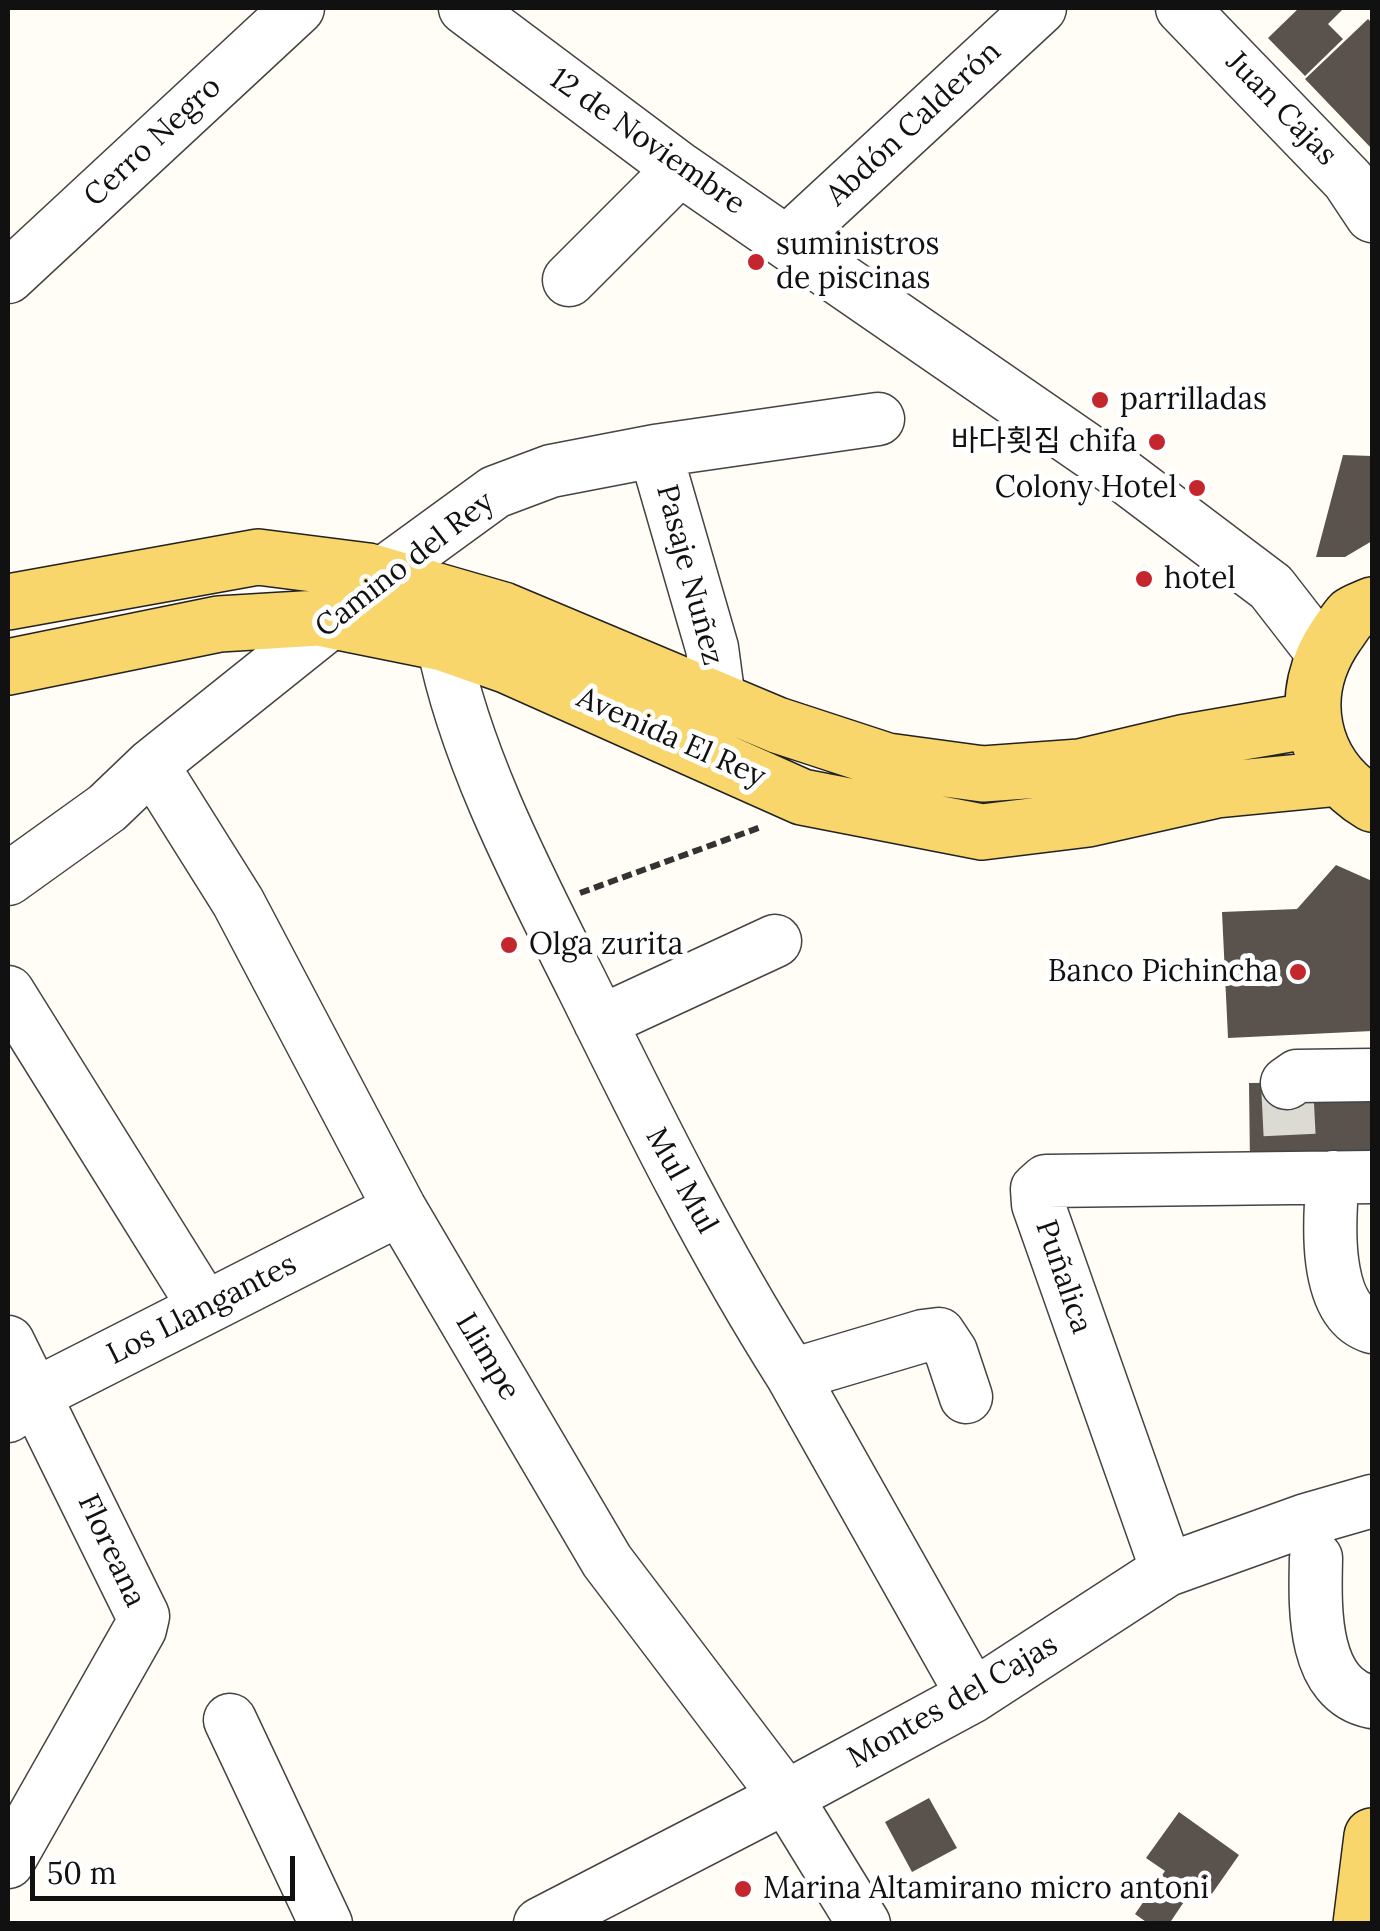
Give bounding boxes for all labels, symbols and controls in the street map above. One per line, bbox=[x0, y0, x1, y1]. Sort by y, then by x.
street label: Abdón Calderón bbox=[819, 34, 1009, 214]
street label: Juan Cajas bbox=[1218, 45, 1344, 173]
street label: 12 de Noviembre bbox=[542, 61, 752, 223]
street label: Cerro Negro bbox=[77, 69, 229, 215]
place label: suministros de piscinas bbox=[776, 227, 939, 298]
marker: suministros de piscinas bbox=[745, 251, 767, 273]
place label: parrilladas bbox=[1120, 382, 1267, 418]
marker: parrilladas bbox=[1089, 389, 1111, 411]
place label: 바다횟집 chifa bbox=[951, 424, 1137, 460]
marker: 바다횟집 chifa bbox=[1146, 431, 1168, 453]
place label: Colony Hotel bbox=[995, 470, 1177, 506]
marker: Colony Hotel bbox=[1186, 477, 1208, 499]
street label: Pasaje Nuñez bbox=[648, 481, 730, 669]
street label: Camino del Rey bbox=[309, 484, 501, 646]
place label: hotel bbox=[1164, 561, 1236, 597]
marker: hotel bbox=[1133, 568, 1155, 590]
street label: Avenida El Rey bbox=[571, 680, 771, 796]
place label: Olga zurita bbox=[529, 927, 683, 963]
marker: Olga zurita bbox=[498, 934, 520, 956]
place label: Banco Pichincha bbox=[1048, 954, 1278, 990]
marker: Banco Pichincha bbox=[1287, 961, 1309, 983]
street label: Mul Mul bbox=[637, 1122, 725, 1240]
street label: Puñalica bbox=[1027, 1215, 1099, 1339]
street label: Los Llangantes bbox=[101, 1247, 303, 1373]
street label: Llimpe bbox=[447, 1307, 527, 1407]
street label: Floreana bbox=[69, 1489, 153, 1613]
street label: Montes del Cajas bbox=[842, 1627, 1064, 1777]
scale bar bbox=[35, 1836, 300, 1898]
text: 50 m bbox=[47, 1854, 117, 1892]
place label: Marina Altamirano micro antoni bbox=[763, 1871, 1209, 1907]
marker: Marina Altamirano micro antoni bbox=[732, 1878, 754, 1900]

